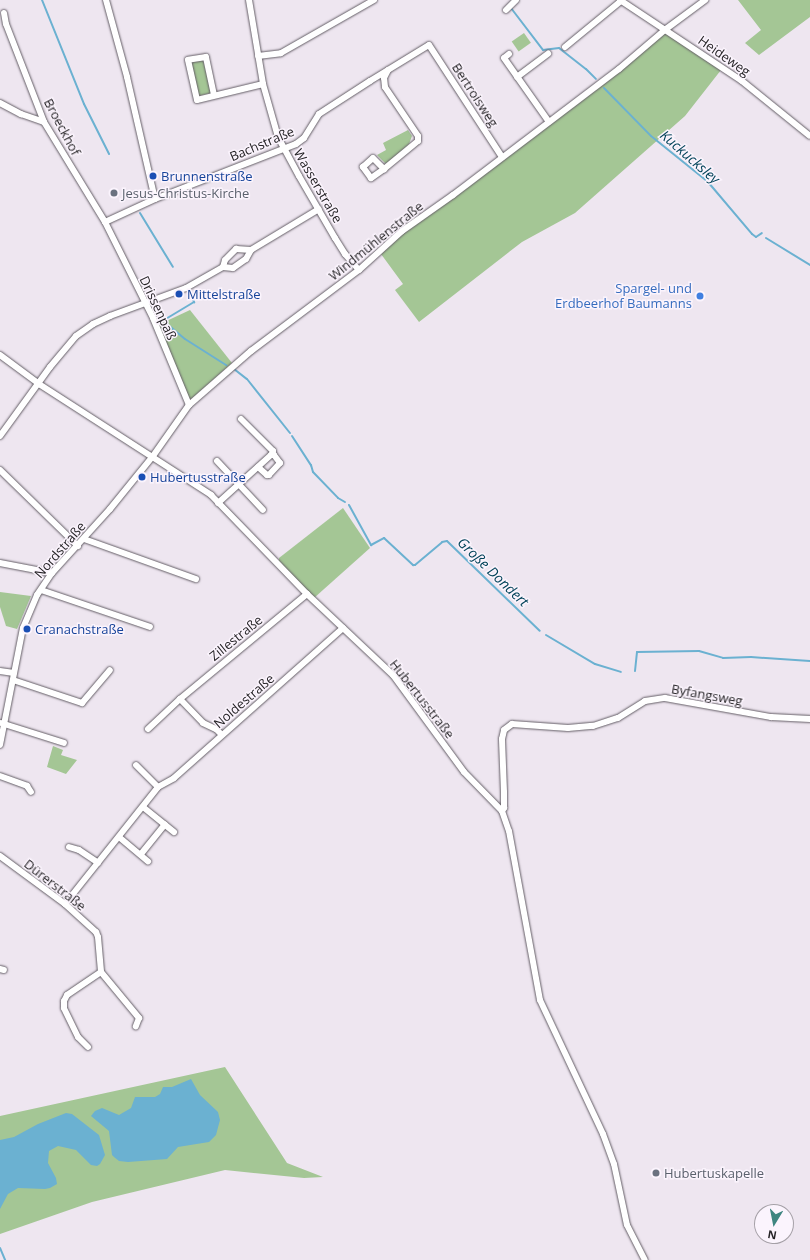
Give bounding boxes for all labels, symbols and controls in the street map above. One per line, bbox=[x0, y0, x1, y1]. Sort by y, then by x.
street label: Heideweg bbox=[695, 32, 753, 80]
street label: Bertroisweg bbox=[449, 60, 501, 130]
street label: Broeckhof bbox=[41, 96, 83, 158]
street label: Bachstraße bbox=[227, 123, 297, 165]
water label: Kuckucksley bbox=[657, 127, 723, 187]
street label: Wasserstraße bbox=[290, 146, 346, 226]
place label: Brunnenstraße bbox=[161, 168, 253, 184]
marker: Brunnenstraße bbox=[148, 171, 158, 181]
place label: Jesus-Christus-Kirche bbox=[122, 185, 249, 201]
marker: Jesus-Christus-Kirche bbox=[109, 188, 119, 198]
street label: Windmühlenstraße bbox=[326, 198, 426, 284]
street label: Drissenpaß bbox=[136, 273, 180, 343]
place label: Spargel- und Erdbeerhof Baumanns bbox=[555, 281, 692, 312]
place label: Mittelstraße bbox=[187, 286, 261, 302]
marker: Mittelstraße bbox=[174, 289, 184, 299]
marker: Spargel- und Erdbeerhof Baumanns bbox=[695, 291, 705, 301]
place label: Hubertusstraße bbox=[150, 469, 246, 485]
marker: Hubertusstraße bbox=[137, 472, 147, 482]
street label: Nordstraße bbox=[31, 519, 89, 581]
water label: Große Dondert bbox=[454, 534, 532, 610]
street label: Zillestraße bbox=[206, 612, 266, 664]
place label: Cranachstraße bbox=[35, 621, 124, 637]
marker: Cranachstraße bbox=[22, 624, 32, 634]
street label: Hubertusstraße bbox=[386, 656, 458, 742]
street label: Noldestraße bbox=[211, 671, 277, 731]
street label: Byfangsweg bbox=[670, 681, 744, 709]
street label: Dürerstraße bbox=[21, 856, 89, 914]
place label: Hubertuskapelle bbox=[664, 1165, 764, 1181]
marker: Hubertuskapelle bbox=[651, 1168, 661, 1178]
north arrow bbox=[754, 1204, 794, 1244]
text: N bbox=[766, 1227, 778, 1243]

